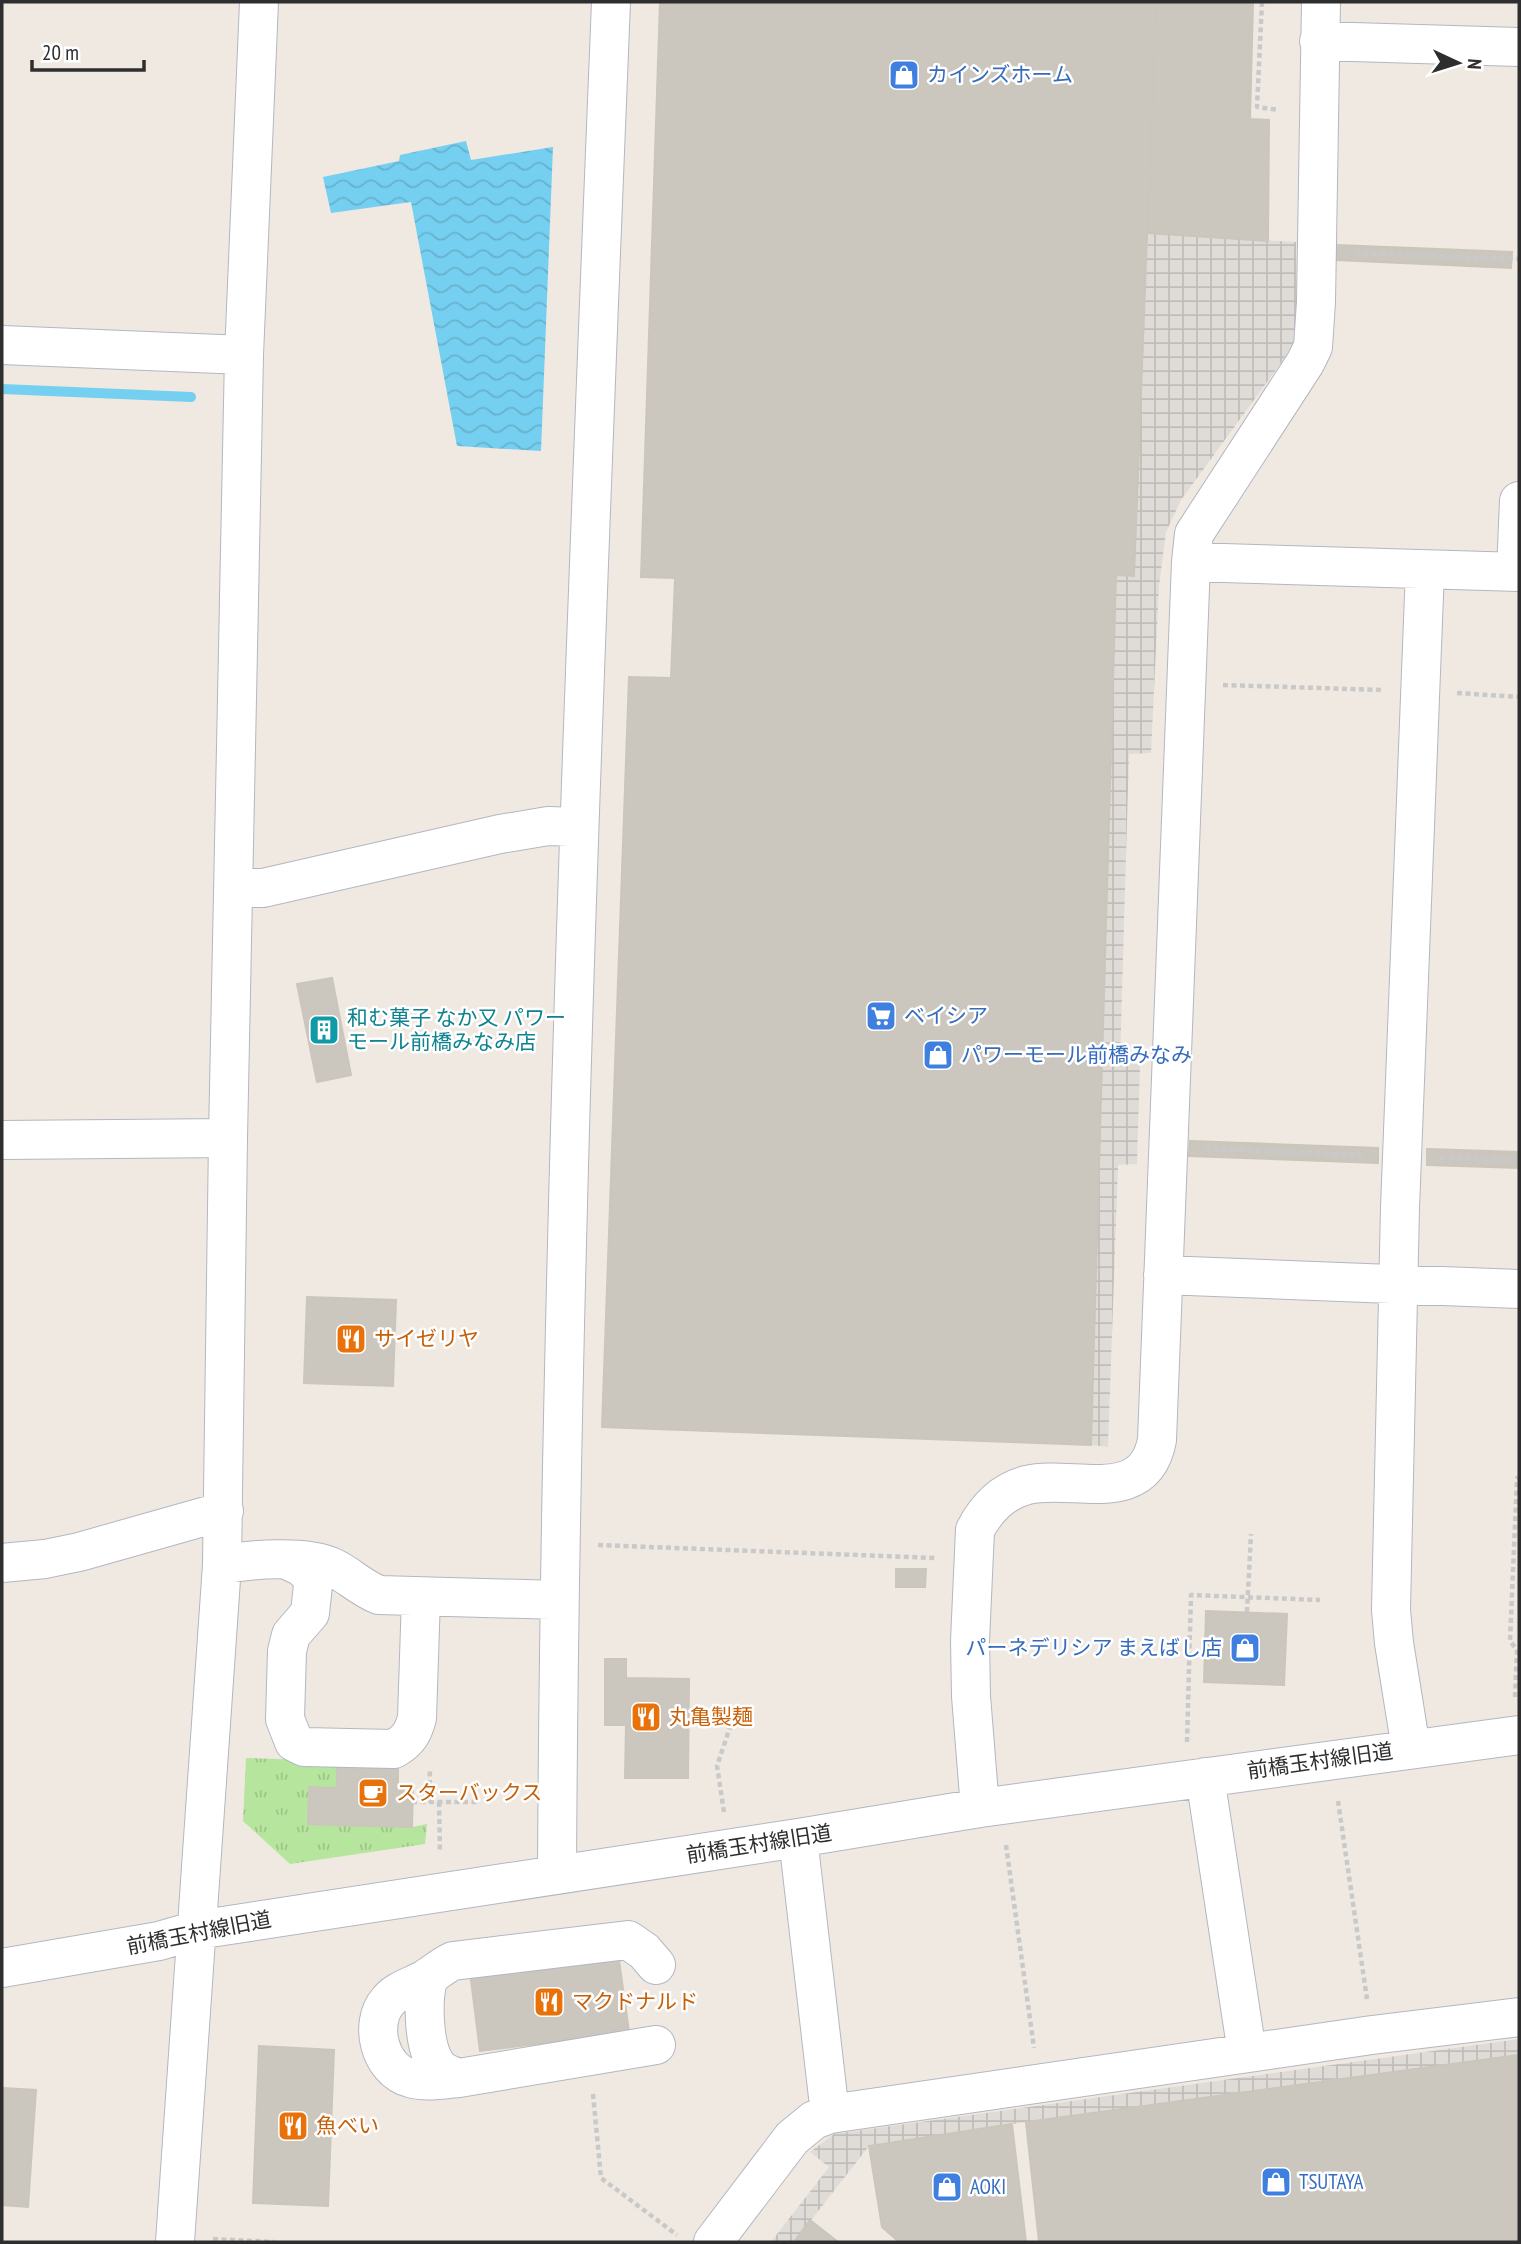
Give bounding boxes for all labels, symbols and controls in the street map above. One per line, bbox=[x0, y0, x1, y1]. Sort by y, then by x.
scale bar bbox=[32, 28, 144, 72]
north arrow bbox=[1423, 28, 1493, 98]
text: 20 m bbox=[42, 39, 79, 66]
shop icon: カインズホーム bbox=[887, 58, 921, 92]
text: N bbox=[1463, 58, 1487, 70]
place label: カインズホーム bbox=[927, 61, 1073, 88]
supermarket icon: ベイシア bbox=[864, 999, 898, 1033]
place label: ベイシア bbox=[904, 1002, 988, 1029]
place label: 和む菓子 なか又 パワー モール前橋みなみ店 bbox=[347, 1004, 566, 1055]
building icon: 和む菓子 なか又 パワー モール前橋みなみ店 bbox=[307, 1013, 341, 1047]
shop icon: パワーモール前橋みなみ bbox=[921, 1038, 955, 1072]
place label: パワーモール前橋みなみ bbox=[961, 1041, 1192, 1068]
restaurant icon: サイゼリヤ bbox=[334, 1322, 368, 1356]
place label: サイゼリヤ bbox=[374, 1325, 479, 1352]
shop icon: パーネデリシア まえばし店 bbox=[1228, 1631, 1262, 1665]
place label: パーネデリシア まえばし店 bbox=[966, 1634, 1222, 1661]
restaurant icon: 丸亀製麺 bbox=[629, 1700, 663, 1734]
place label: 丸亀製麺 bbox=[669, 1703, 753, 1730]
street label: 前橋玉村線旧道 bbox=[1245, 1737, 1395, 1784]
cafe icon: スターバックス bbox=[356, 1776, 390, 1810]
place label: スターバックス bbox=[396, 1779, 542, 1806]
street label: 前橋玉村線旧道 bbox=[684, 1819, 834, 1868]
street label: 前橋玉村線旧道 bbox=[124, 1905, 274, 1960]
restaurant icon: マクドナルド bbox=[532, 1985, 566, 2019]
place label: マクドナルド bbox=[572, 1988, 698, 2015]
restaurant icon: 魚べい bbox=[276, 2109, 310, 2143]
place label: 魚べい bbox=[316, 2112, 379, 2139]
shop icon: TSUTAYA bbox=[1259, 2165, 1293, 2199]
place label: TSUTAYA bbox=[1299, 2168, 1364, 2195]
shop icon: AOKI bbox=[930, 2170, 964, 2204]
place label: AOKI bbox=[970, 2173, 1006, 2200]

